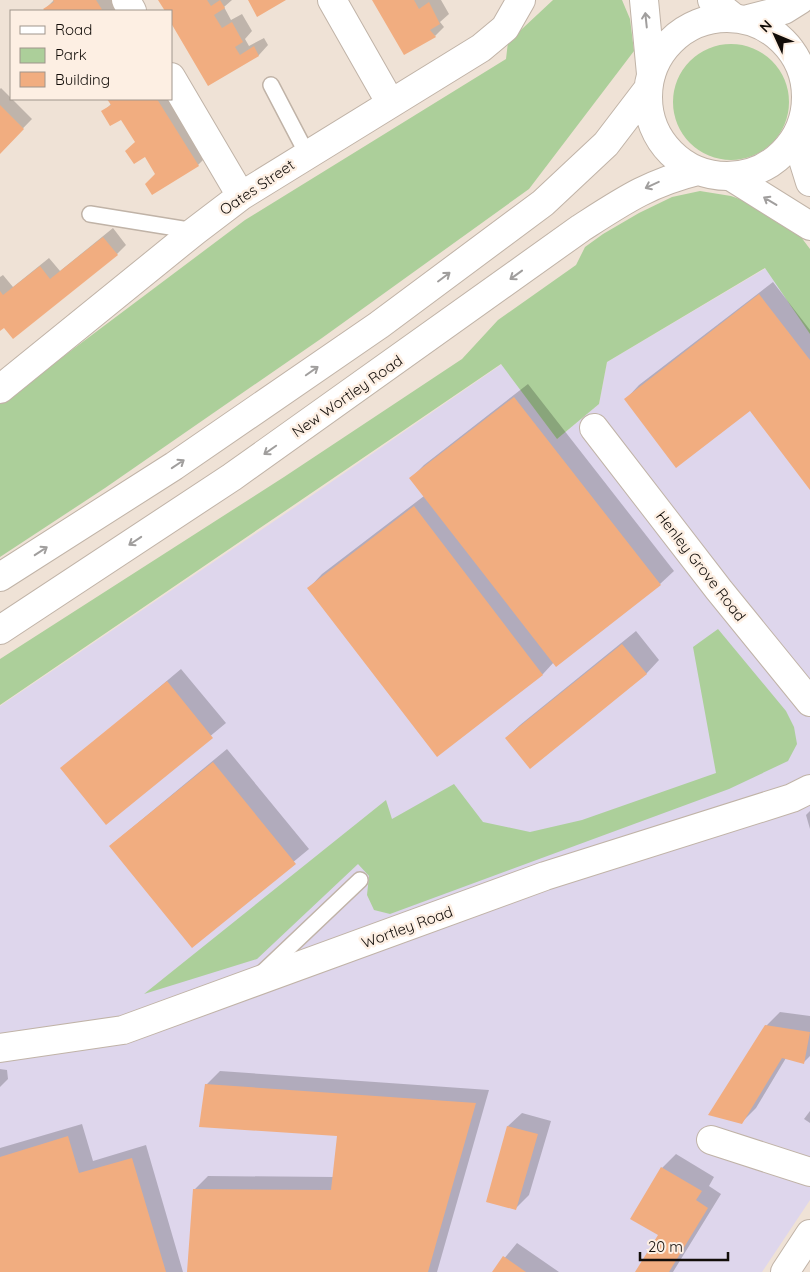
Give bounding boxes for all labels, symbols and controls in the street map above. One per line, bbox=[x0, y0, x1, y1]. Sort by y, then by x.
legend bbox=[10, 10, 172, 100]
north arrow bbox=[750, 10, 800, 60]
one-way arrow bbox=[641, 12, 650, 28]
text: N bbox=[756, 16, 776, 36]
text: Road bbox=[55, 20, 92, 39]
text: Park bbox=[55, 45, 87, 64]
text: Building bbox=[55, 70, 110, 89]
street label: Oates Street bbox=[216, 155, 298, 219]
one-way arrow bbox=[645, 181, 660, 191]
one-way arrow bbox=[764, 195, 778, 205]
one-way arrow bbox=[509, 270, 523, 280]
one-way arrow bbox=[437, 271, 450, 282]
street label: New Wortley Road bbox=[288, 351, 406, 441]
one-way arrow bbox=[305, 366, 319, 376]
one-way arrow bbox=[263, 445, 277, 455]
one-way arrow bbox=[171, 458, 185, 469]
street label: Henley Grove Road bbox=[652, 507, 750, 625]
one-way arrow bbox=[128, 536, 142, 546]
one-way arrow bbox=[34, 546, 48, 556]
street label: Wortley Road bbox=[359, 902, 455, 952]
scale bar bbox=[640, 1230, 728, 1262]
text: 20 m bbox=[648, 1237, 683, 1256]

